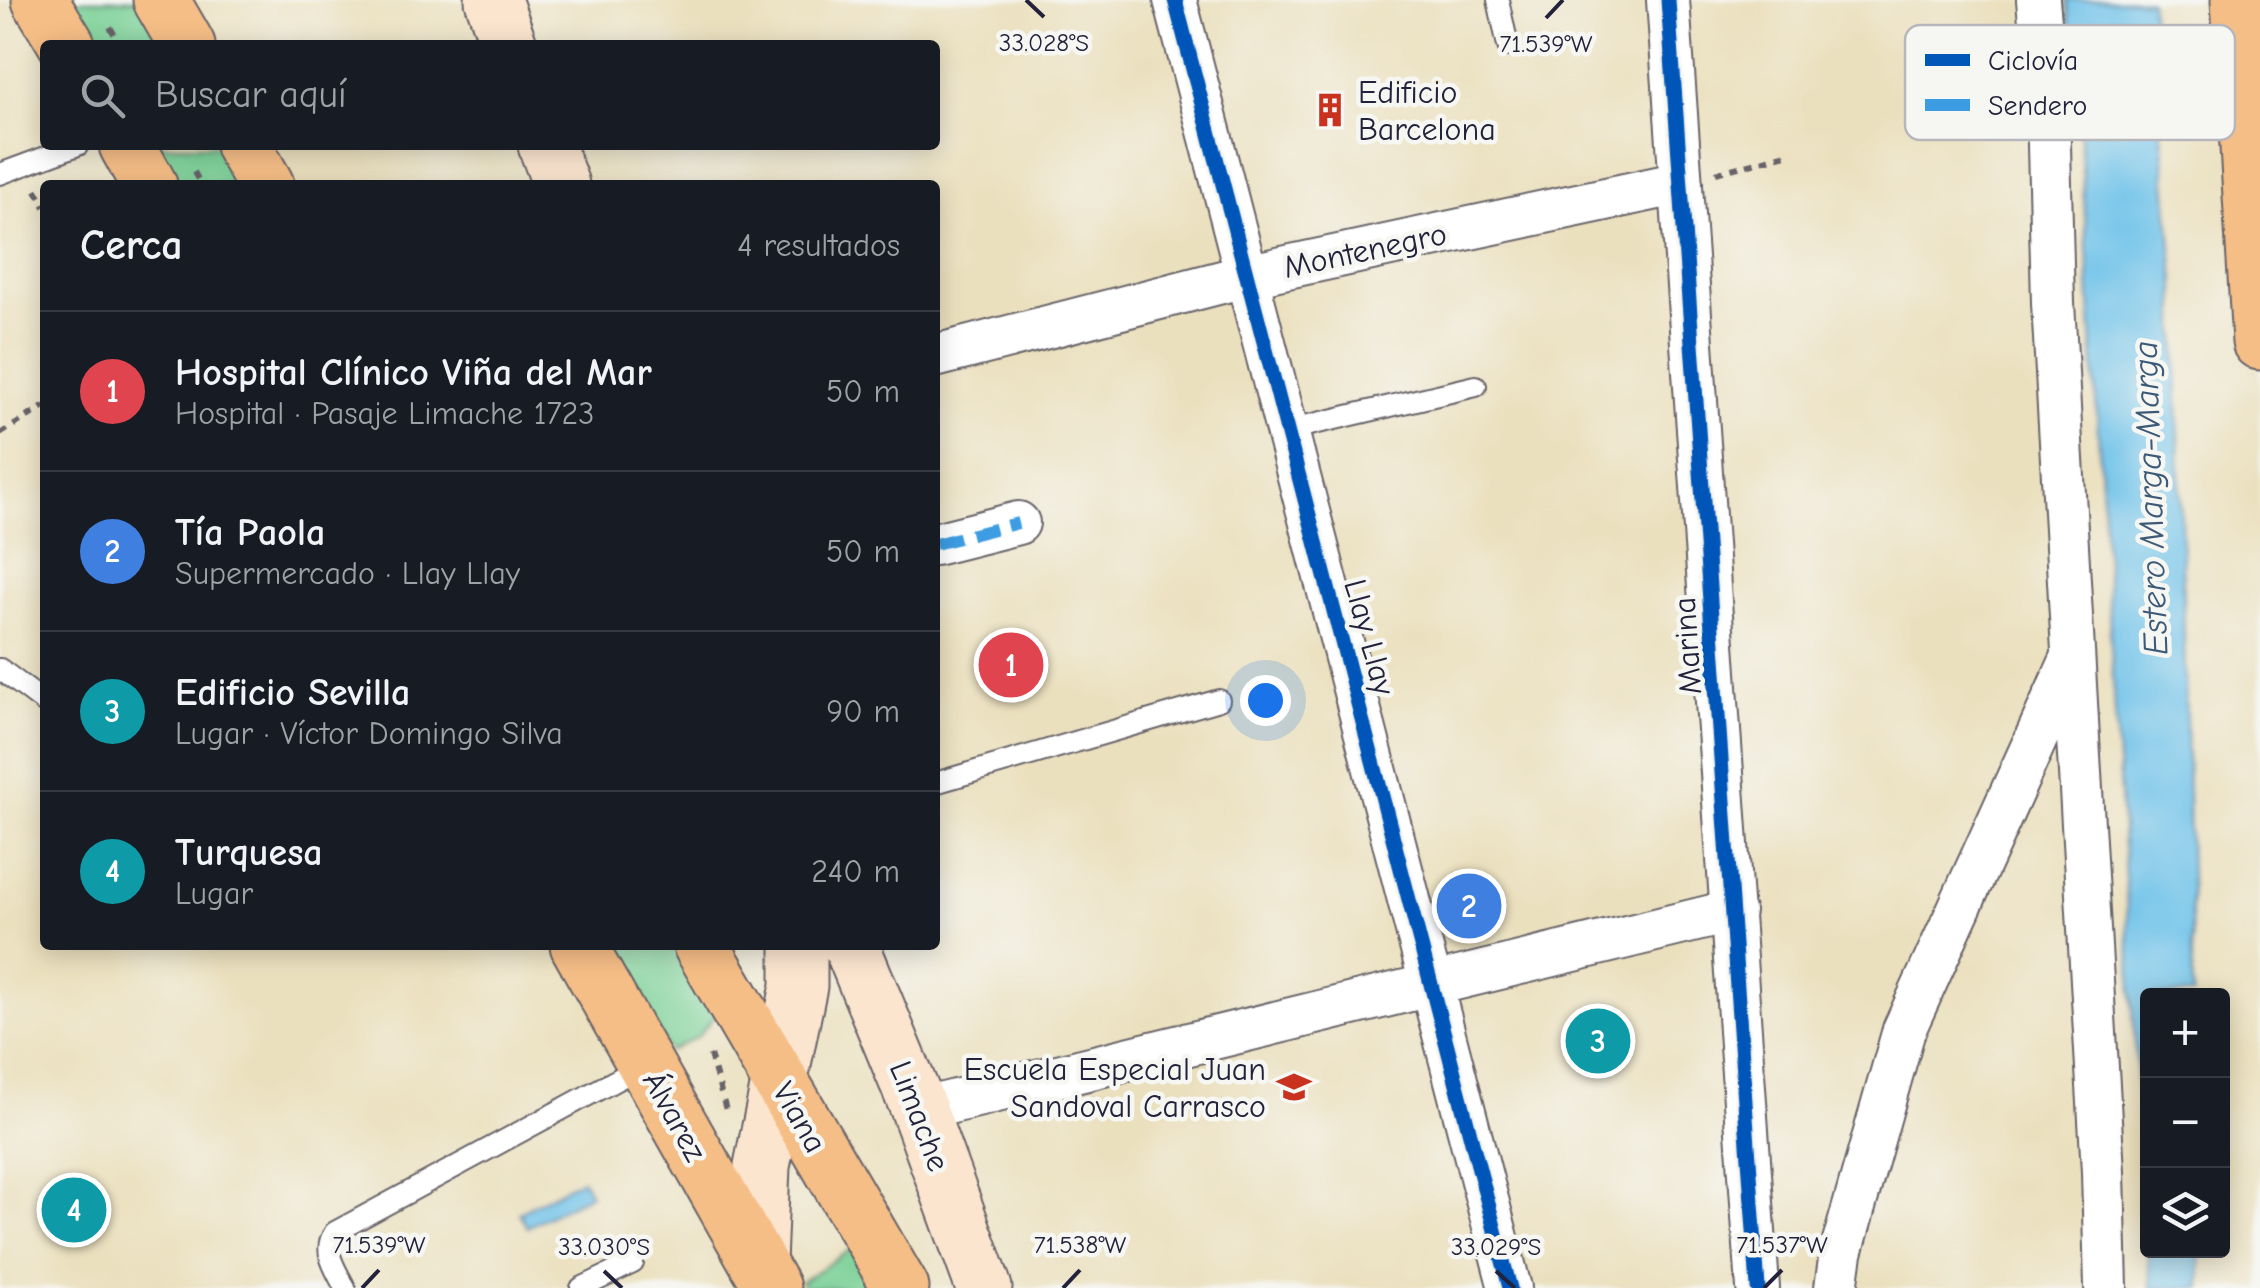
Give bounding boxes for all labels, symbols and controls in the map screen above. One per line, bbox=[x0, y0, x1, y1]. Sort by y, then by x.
legend bbox=[1905, 25, 2235, 140]
text: 33.028°S bbox=[999, 28, 1089, 57]
text: 71.539°W bbox=[1500, 29, 1593, 58]
search box bbox=[40, 40, 940, 150]
text: Ciclovía bbox=[1988, 45, 2078, 77]
icon: search bbox=[75, 68, 130, 123]
text: Buscar aquí bbox=[155, 73, 347, 117]
place label: Edificio Barcelona bbox=[1358, 74, 1496, 148]
text: Sendero bbox=[1988, 90, 2087, 122]
building icon: Edificio Barcelona bbox=[1311, 91, 1349, 129]
street label: Montenegro bbox=[1280, 215, 1450, 286]
text: Cerca bbox=[80, 221, 183, 270]
text: 4 resultados bbox=[737, 227, 900, 264]
water label: Estero Marga-Marga bbox=[2125, 340, 2176, 656]
text: Hospital Clínico Viña del Mar bbox=[175, 351, 652, 395]
text: 1 bbox=[106, 373, 119, 410]
text: 50 m bbox=[826, 373, 900, 410]
text: Hospital · Pasaje Limache 1723 bbox=[175, 395, 595, 432]
text: Tía Paola bbox=[175, 511, 325, 555]
text: 2 bbox=[105, 533, 120, 570]
text: 50 m bbox=[826, 533, 900, 570]
text: Supermercado · Llay Llay bbox=[175, 555, 520, 592]
street label: Llay Llay bbox=[1336, 575, 1403, 700]
street label: Marina bbox=[1666, 596, 1709, 696]
pin: 1 bbox=[978, 628, 1044, 702]
text: Edificio Sevilla bbox=[175, 671, 410, 715]
your location bbox=[1240, 675, 1291, 726]
text: 3 bbox=[105, 693, 120, 730]
text: 90 m bbox=[826, 693, 900, 730]
text: Lugar · Víctor Domingo Silva bbox=[175, 715, 563, 752]
text: Turquesa bbox=[175, 831, 323, 875]
text: 4 bbox=[105, 853, 120, 890]
text: 240 m bbox=[811, 853, 900, 890]
pin: 2 bbox=[1436, 868, 1502, 944]
text: Lugar bbox=[175, 875, 253, 912]
map controls bbox=[2140, 988, 2230, 1258]
button: + bbox=[2140, 988, 2230, 1078]
pin: 3 bbox=[1566, 1004, 1630, 1078]
place label: Escuela Especial Juan Sandoval Carrasco bbox=[964, 1051, 1266, 1125]
street label: Limache bbox=[882, 1056, 957, 1176]
street label: Álvarez bbox=[635, 1065, 714, 1168]
school or university icon: Escuela Especial Juan Sandoval Carrasco bbox=[1275, 1068, 1313, 1106]
street label: Viana bbox=[765, 1075, 834, 1159]
button: − bbox=[2140, 1078, 2230, 1168]
button: layers bbox=[2140, 1168, 2230, 1258]
pin: 4 bbox=[42, 1172, 106, 1248]
text: 71.539°W bbox=[333, 1230, 426, 1259]
text: 71.538°W bbox=[1034, 1230, 1127, 1259]
text: 71.537°W bbox=[1736, 1230, 1828, 1259]
text: 33.030°S bbox=[558, 1232, 650, 1261]
text: 33.029°S bbox=[1451, 1232, 1541, 1261]

